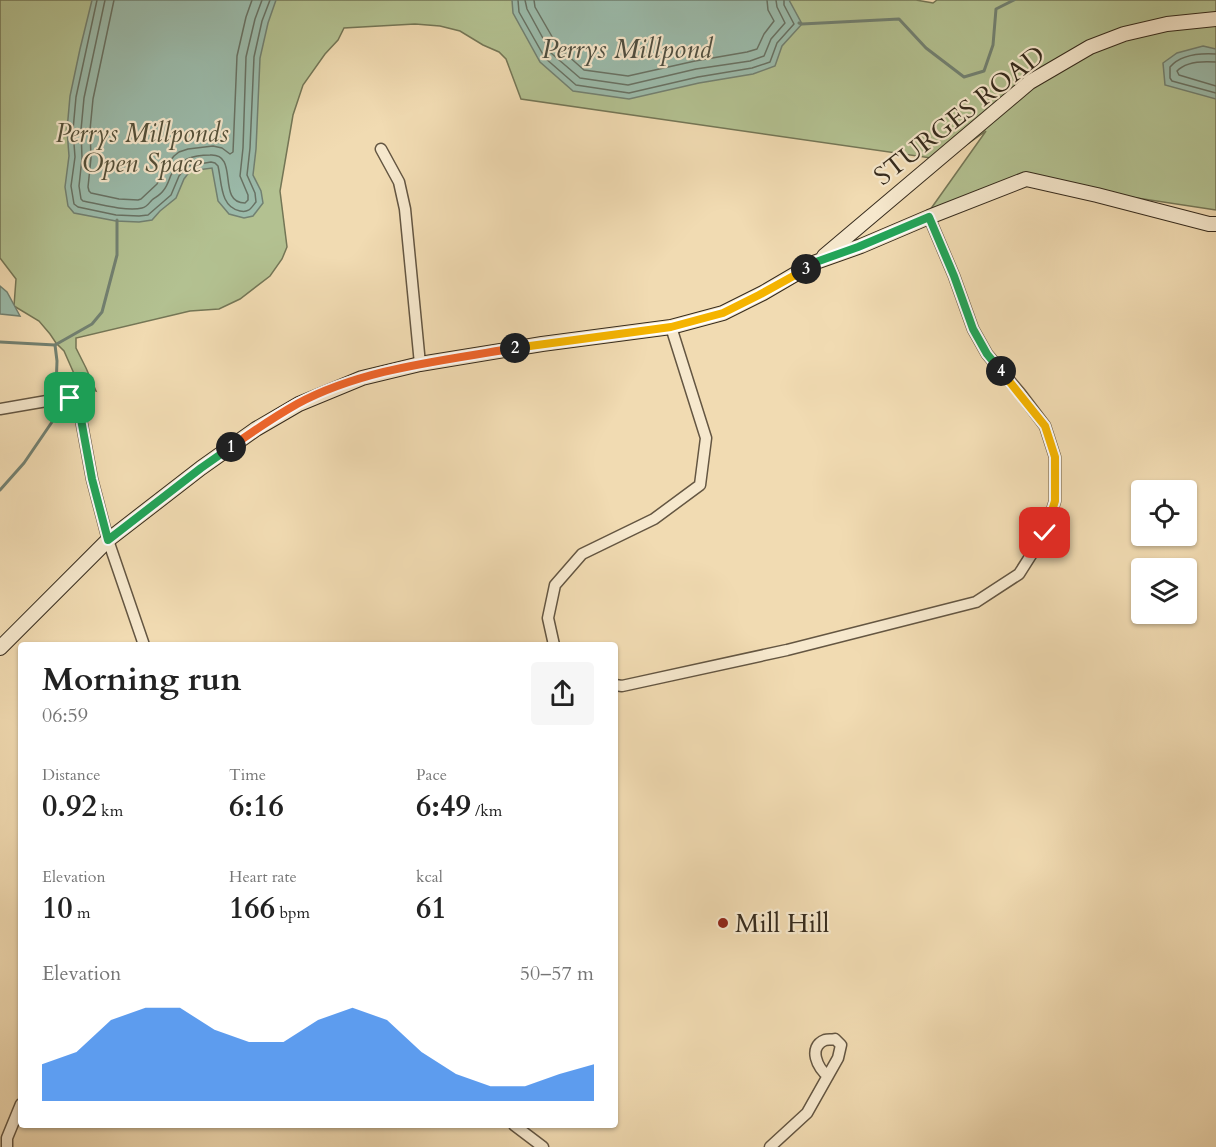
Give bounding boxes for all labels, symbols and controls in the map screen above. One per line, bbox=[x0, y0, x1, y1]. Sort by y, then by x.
water label: Perrys Millpond bbox=[542, 31, 713, 68]
street label: STURGES ROAD bbox=[867, 38, 1052, 193]
park label: Perrys Millponds Open Space bbox=[56, 116, 229, 181]
pin: 3 bbox=[791, 254, 821, 284]
text: 3 bbox=[802, 258, 810, 280]
pin: 2 bbox=[500, 333, 530, 363]
text: 2 bbox=[511, 337, 519, 359]
pin: 4 bbox=[986, 356, 1016, 386]
text: 4 bbox=[997, 360, 1005, 382]
pin bbox=[44, 372, 95, 423]
icon: arrive bbox=[53, 381, 86, 414]
pin: 1 bbox=[216, 432, 246, 462]
text: 1 bbox=[227, 436, 235, 458]
map controls bbox=[1131, 480, 1197, 624]
button: locate bbox=[1131, 480, 1197, 546]
pin bbox=[1019, 507, 1070, 558]
icon: check bbox=[1028, 516, 1061, 549]
button: layers bbox=[1131, 558, 1197, 624]
text: Morning run bbox=[42, 657, 242, 702]
button: share bbox=[531, 662, 594, 725]
text: 06:59 bbox=[42, 702, 88, 729]
text: Distance bbox=[42, 764, 100, 786]
text: Time bbox=[229, 764, 266, 786]
text: Pace bbox=[416, 764, 447, 786]
text: 0.92 bbox=[42, 786, 97, 827]
text: 6:16 bbox=[229, 786, 284, 827]
text: 6:49 bbox=[416, 786, 471, 827]
text: km bbox=[97, 800, 123, 822]
text: /km bbox=[471, 800, 502, 822]
text: Elevation bbox=[42, 866, 106, 888]
text: Heart rate bbox=[229, 866, 297, 888]
text: kcal bbox=[416, 866, 443, 888]
text: 10 bbox=[42, 888, 73, 929]
text: 166 bbox=[229, 888, 275, 929]
text: 61 bbox=[416, 888, 447, 929]
text: m bbox=[73, 902, 91, 924]
text: bpm bbox=[275, 902, 310, 924]
place label: Mill Hill bbox=[735, 906, 830, 941]
marker: Mill Hill bbox=[716, 916, 730, 930]
text: Elevation bbox=[42, 960, 121, 987]
text: 50–57 m bbox=[520, 960, 594, 987]

